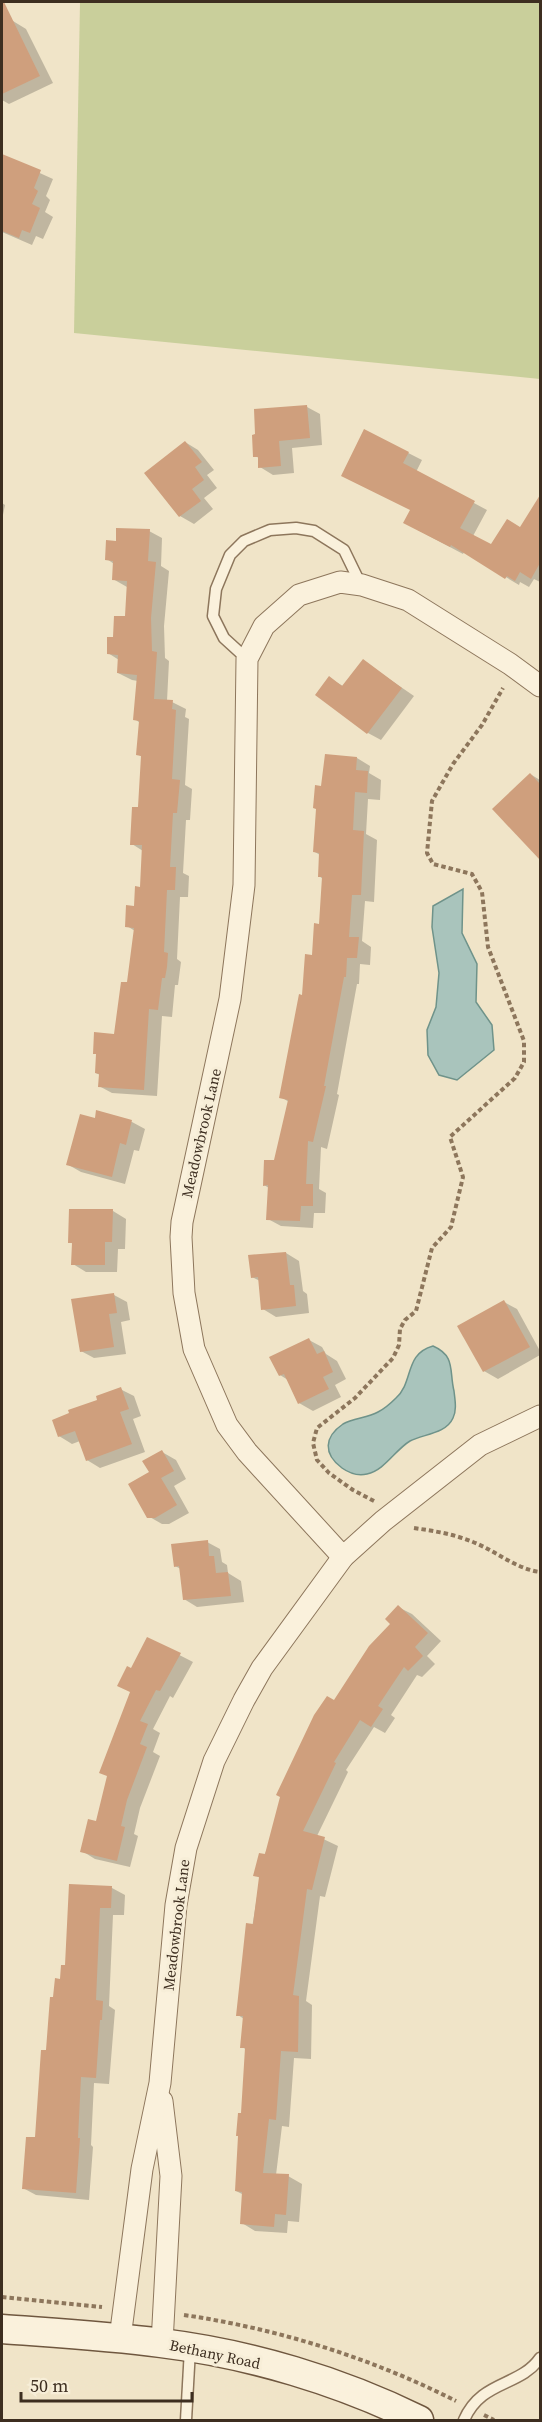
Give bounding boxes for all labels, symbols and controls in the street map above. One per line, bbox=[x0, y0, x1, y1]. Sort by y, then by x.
street label: Meadowbrook Lane bbox=[176, 1066, 226, 1200]
street label: Meadowbrook Lane bbox=[158, 1858, 195, 1992]
street label: Bethany Road bbox=[168, 2334, 263, 2374]
scale bar bbox=[21, 2365, 192, 2403]
text: 50 m bbox=[30, 2373, 68, 2398]

